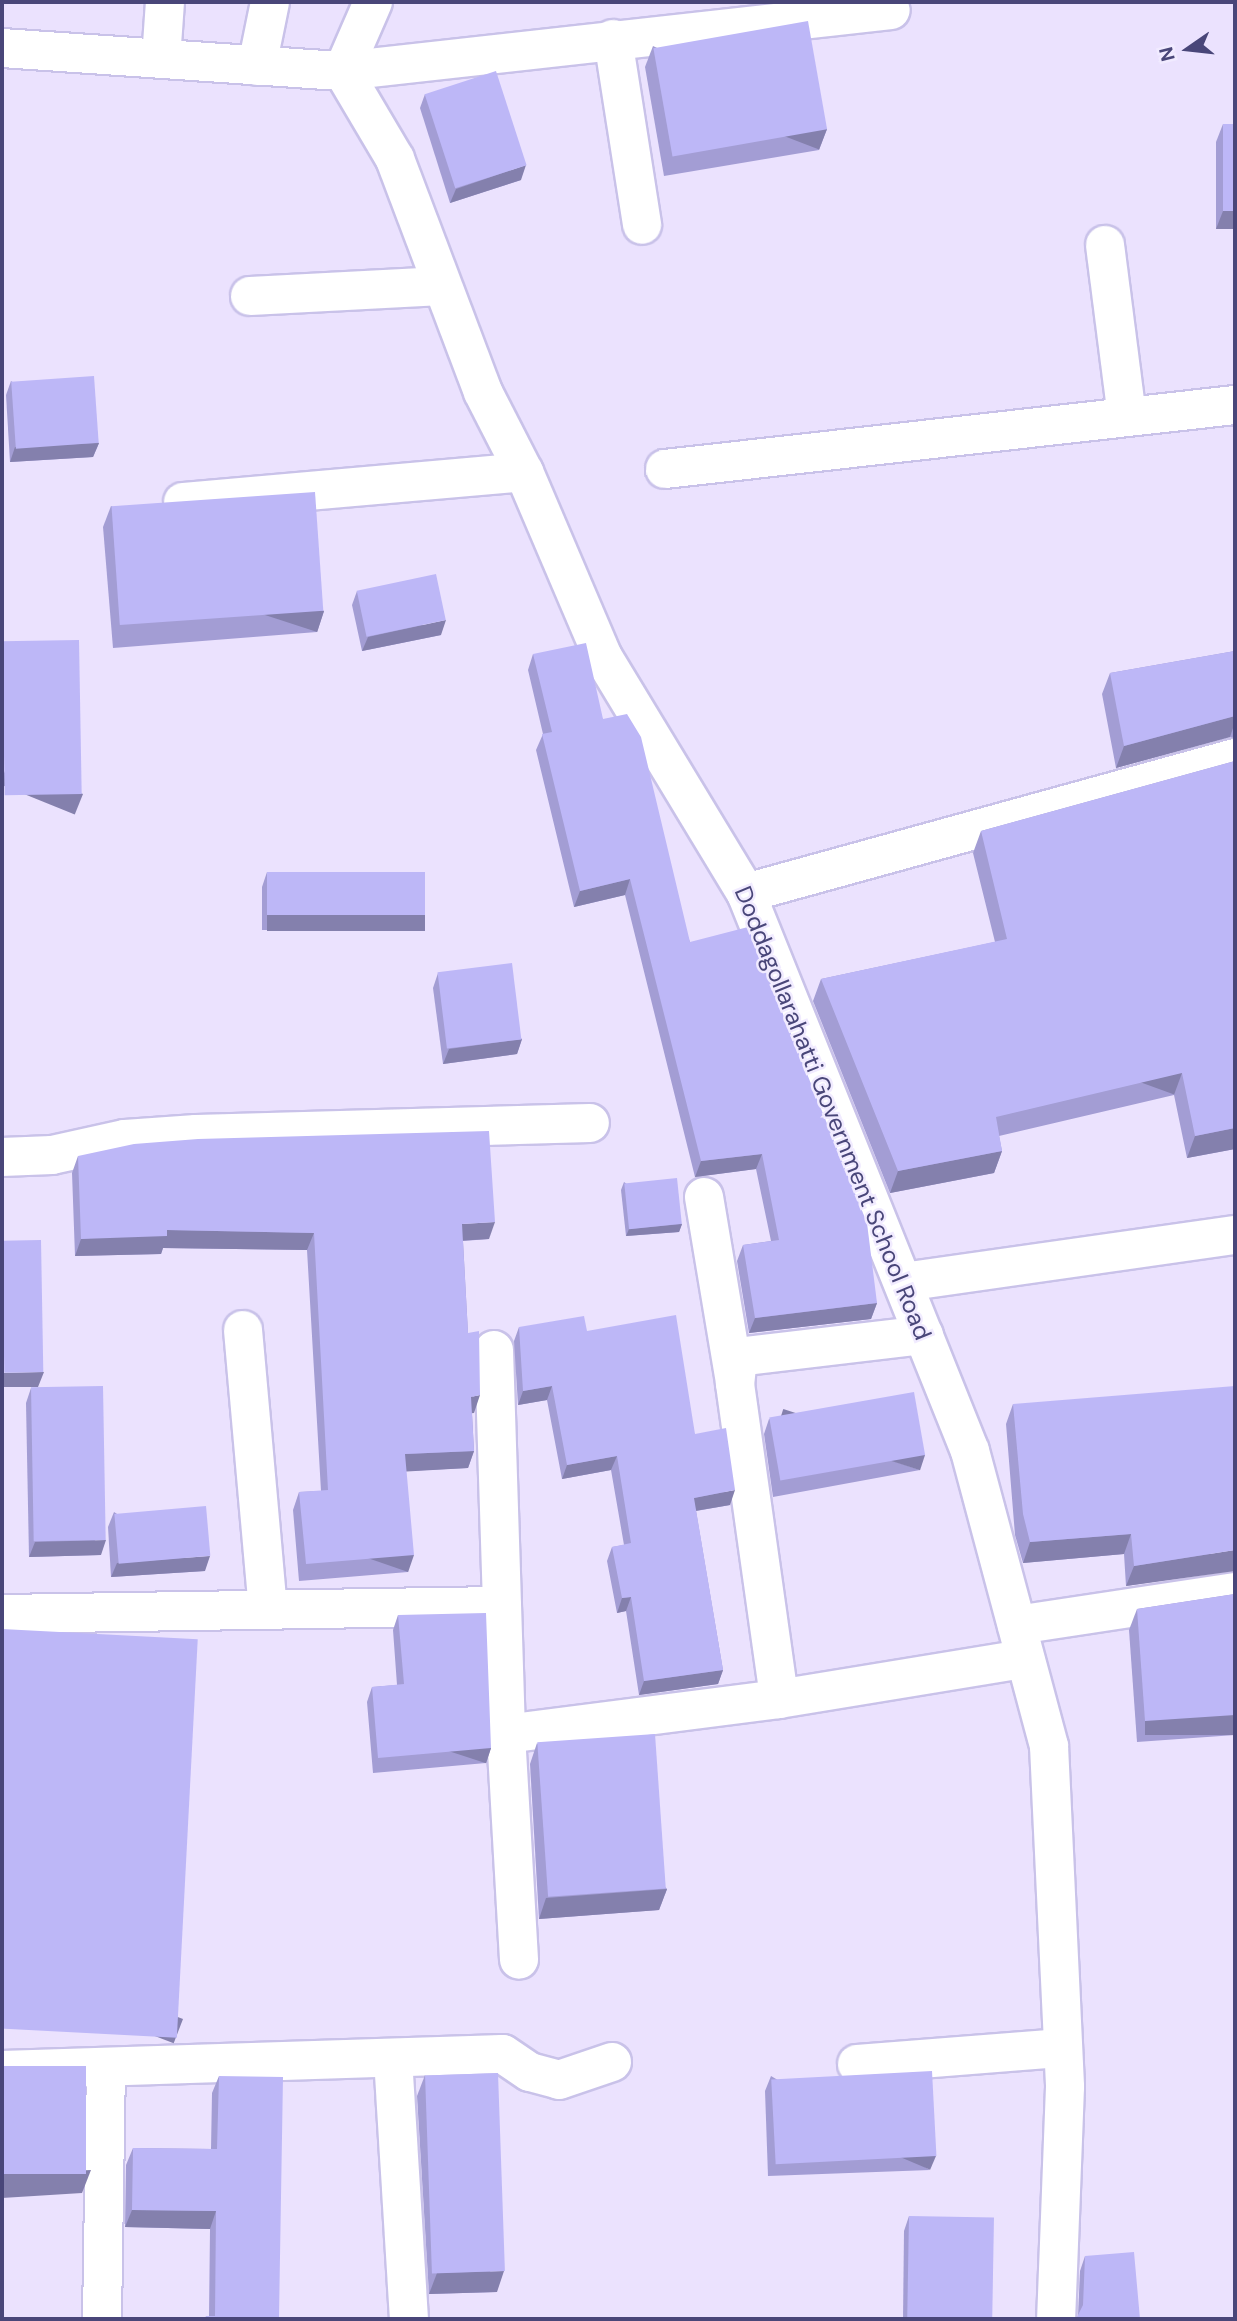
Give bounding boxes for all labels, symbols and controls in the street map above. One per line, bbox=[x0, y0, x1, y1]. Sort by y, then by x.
north arrow bbox=[1153, 14, 1223, 84]
text: N bbox=[1153, 44, 1181, 64]
street label: Doddagollarahatti Government School Road bbox=[729, 882, 937, 1344]

